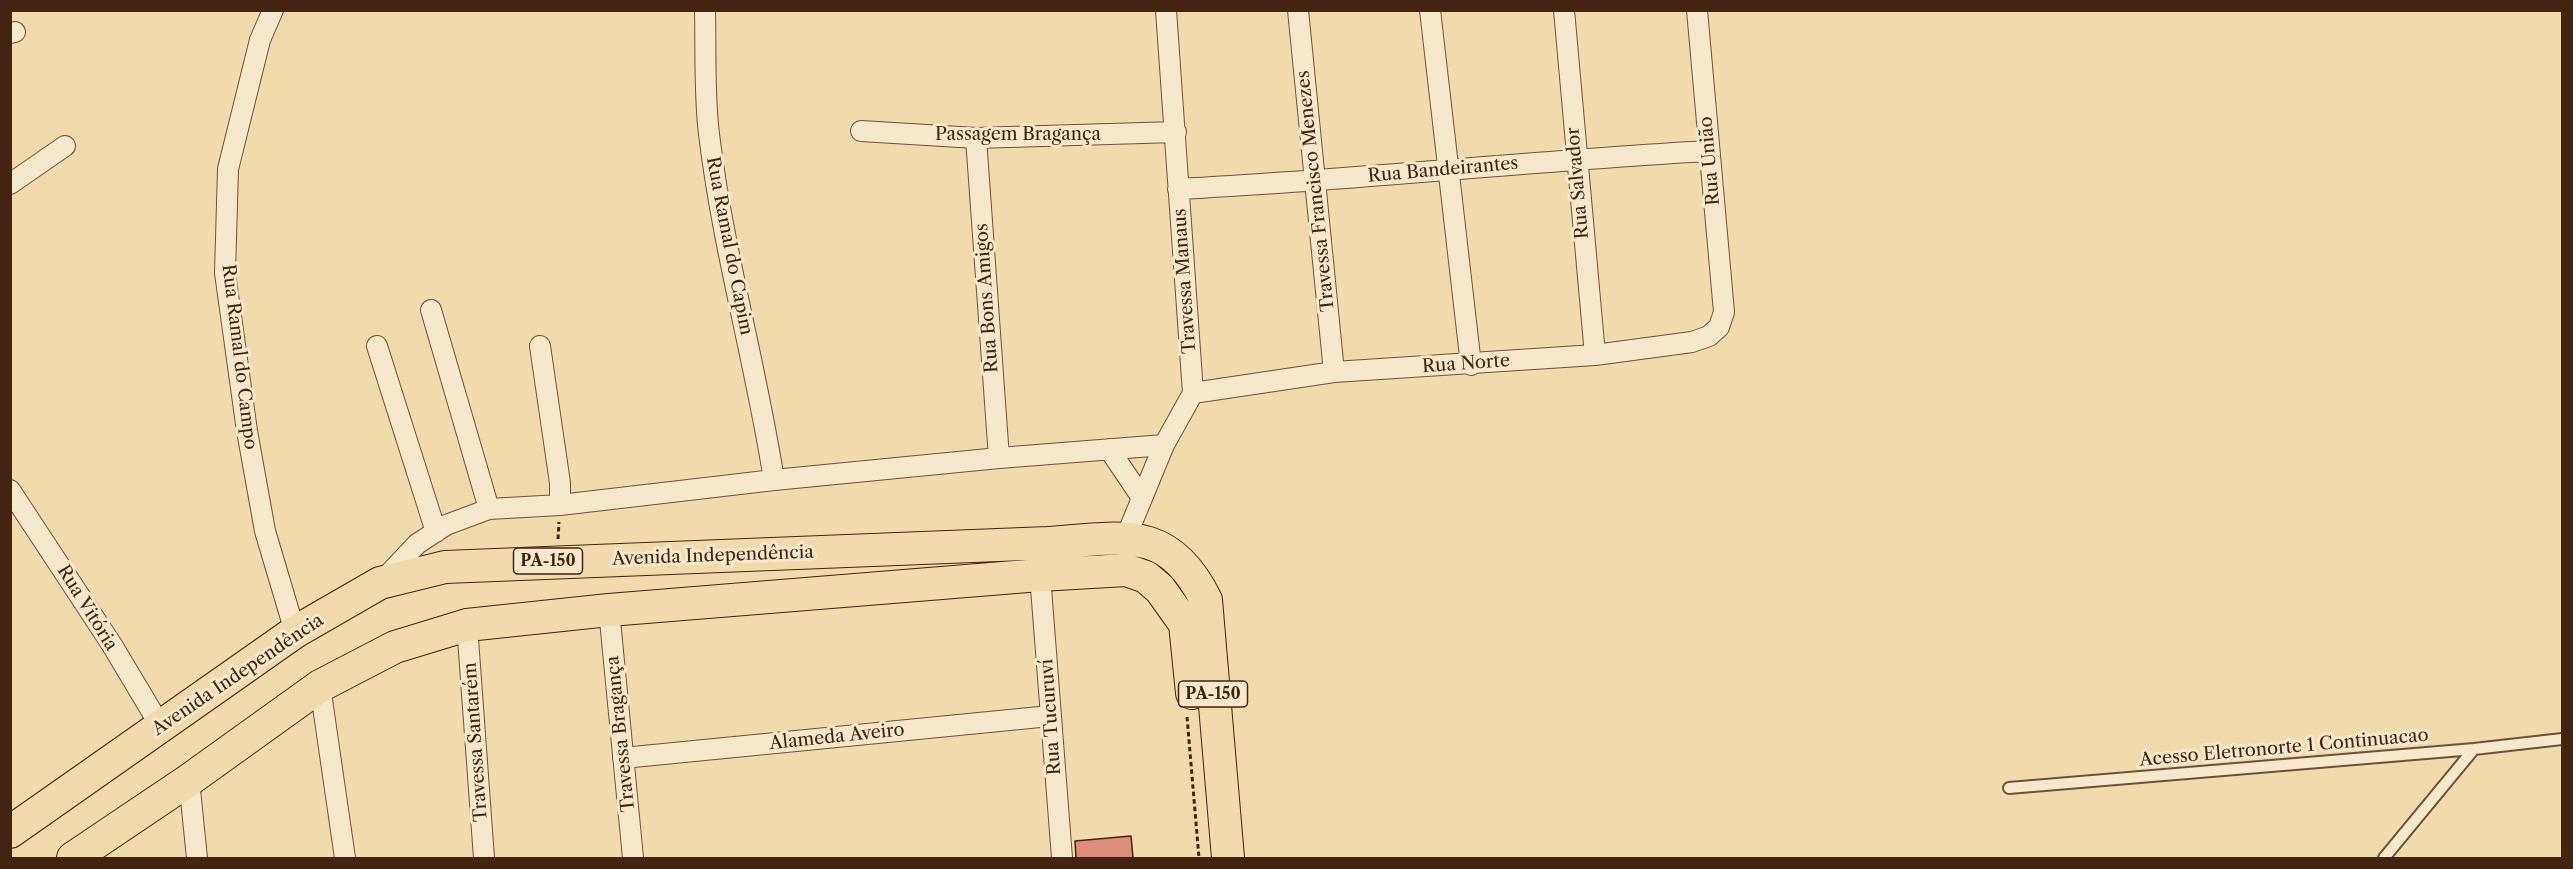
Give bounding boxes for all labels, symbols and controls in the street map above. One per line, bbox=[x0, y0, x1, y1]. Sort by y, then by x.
street label: Travessa Francisco Menezes bbox=[1293, 69, 1339, 313]
street label: Rua União bbox=[1695, 116, 1725, 206]
street label: Passagem Bragança bbox=[935, 124, 1101, 146]
street label: Rua Salvador bbox=[1562, 126, 1594, 240]
street label: Rua Bandeirantes bbox=[1367, 153, 1519, 187]
street label: Rua Ramal do Capim bbox=[701, 155, 757, 337]
street label: Travessa Manaus bbox=[1169, 208, 1201, 354]
street label: Rua Bons Amigos bbox=[971, 222, 1003, 374]
street label: Rua Ramal do Campo bbox=[217, 263, 261, 451]
street label: Rua Norte bbox=[1421, 350, 1511, 378]
street label: Avenida Independência bbox=[612, 542, 814, 570]
road number: PA-150 bbox=[514, 548, 582, 574]
street label: Rua Vitória bbox=[52, 561, 122, 655]
street label: Avenida Independência bbox=[148, 610, 328, 740]
street label: Travessa Bragança bbox=[602, 655, 640, 813]
street label: Rua Tucuruví bbox=[1036, 658, 1066, 776]
street label: Travessa Santarém bbox=[460, 662, 492, 822]
road number: PA-150 bbox=[1178, 681, 1248, 707]
street label: Alameda Aveiro bbox=[768, 719, 906, 755]
street label: Acesso Eletronorte 1 Continuacao bbox=[2139, 725, 2429, 771]

